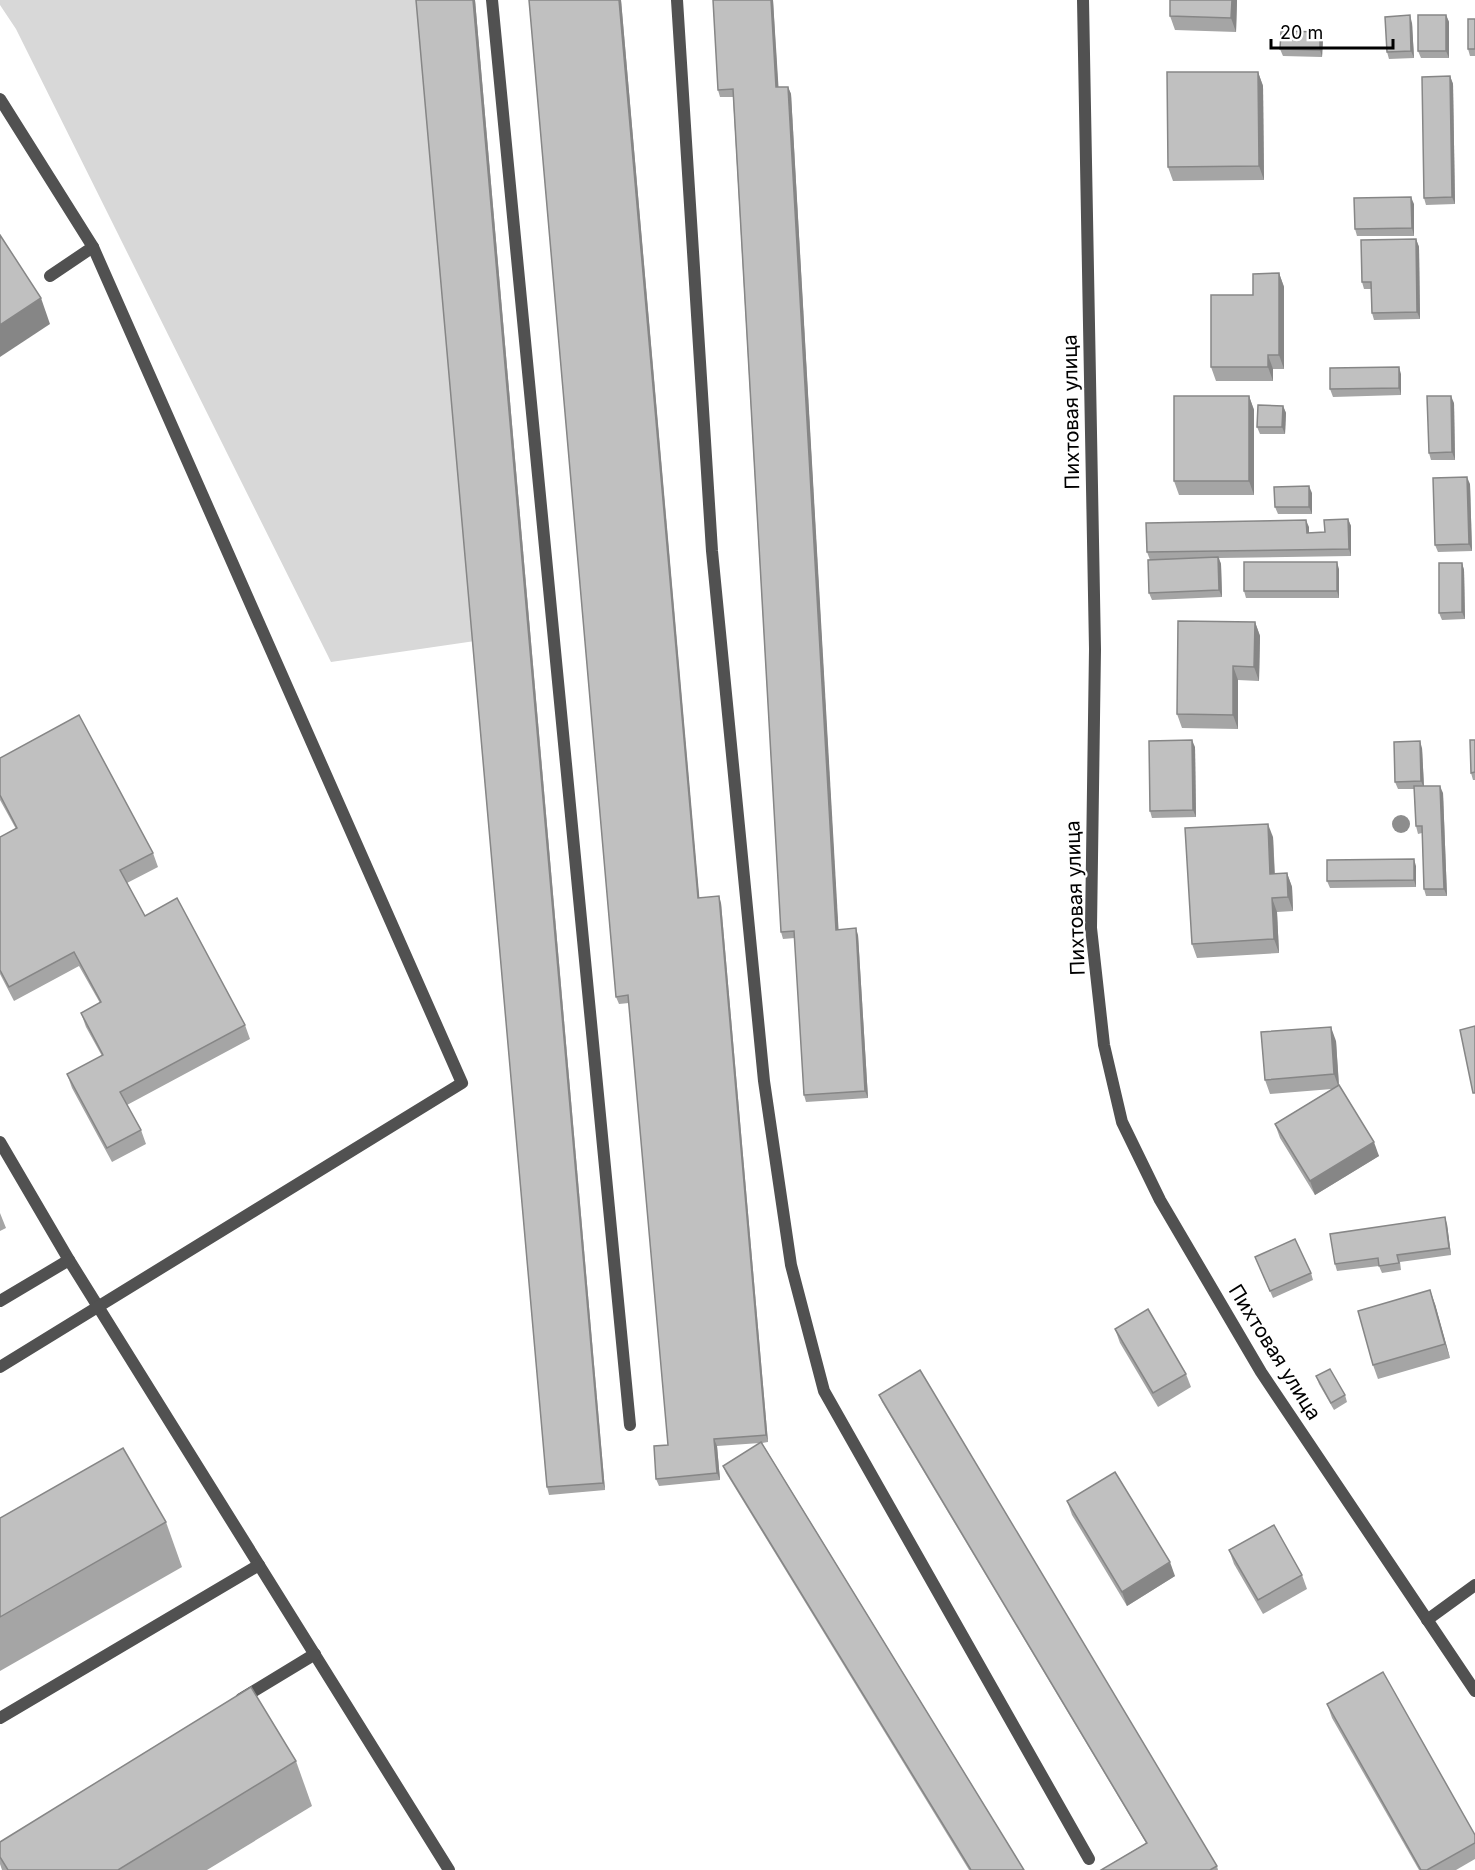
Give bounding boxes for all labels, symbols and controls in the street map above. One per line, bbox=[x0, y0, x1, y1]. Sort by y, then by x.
scale bar bbox=[1271, 12, 1392, 50]
text: 20 m bbox=[1280, 22, 1323, 43]
street label: Пихтовая улица bbox=[1058, 334, 1084, 490]
street label: Пихтовая улица bbox=[1060, 820, 1090, 976]
street label: Пихтовая улица bbox=[1224, 1280, 1326, 1424]

